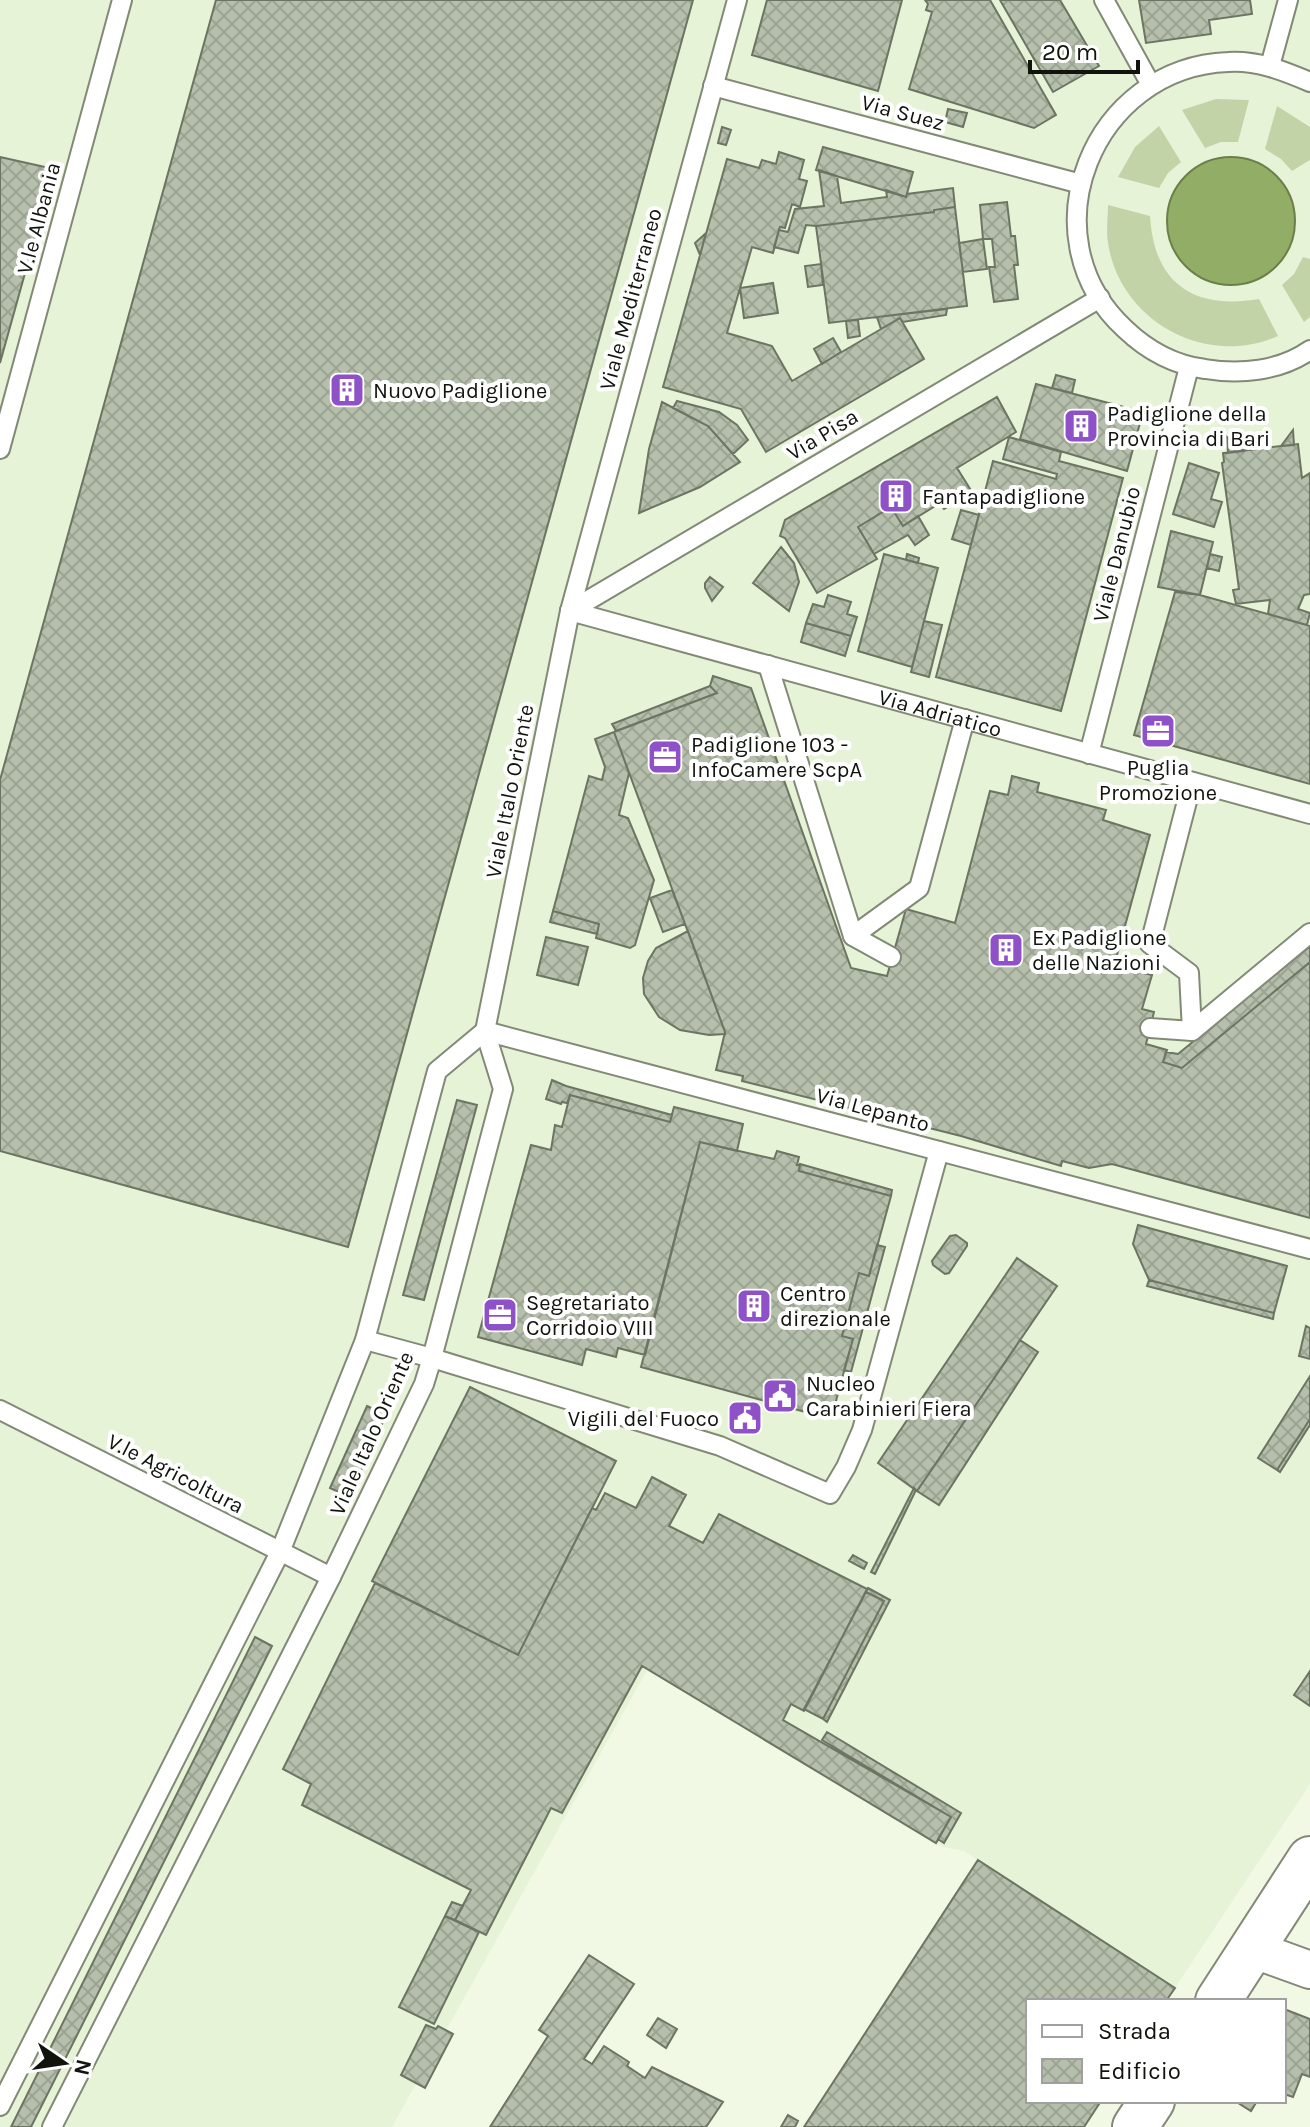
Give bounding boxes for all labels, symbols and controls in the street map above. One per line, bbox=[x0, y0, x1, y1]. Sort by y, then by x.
scale bar bbox=[1030, 24, 1138, 74]
text: 20 m bbox=[1042, 38, 1098, 66]
street label: Via Suez bbox=[859, 89, 947, 136]
street label: V.le Albania bbox=[12, 159, 66, 277]
street label: Viale Mediterraneo bbox=[594, 205, 668, 393]
building icon: Nuovo Padiglione bbox=[328, 371, 366, 409]
place label: Nuovo Padiglione bbox=[373, 378, 547, 404]
place label: Padiglione della Provincia di Bari bbox=[1107, 401, 1270, 452]
street label: Via Pisa bbox=[782, 403, 863, 466]
building icon: Padiglione della Provincia di Bari bbox=[1062, 407, 1100, 445]
building icon: Fantapadiglione bbox=[877, 477, 915, 515]
place label: Fantapadiglione bbox=[922, 484, 1085, 510]
street label: Viale Danubio bbox=[1088, 484, 1146, 625]
street label: Via Adriatico bbox=[875, 684, 1005, 743]
street label: Viale Italo Oriente bbox=[480, 702, 540, 880]
office icon: Puglia Promozione bbox=[1139, 712, 1177, 750]
place label: Padiglione 103 - InfoCamere ScpA bbox=[691, 732, 862, 783]
office icon: Padiglione 103 - InfoCamere ScpA bbox=[646, 738, 684, 776]
place label: Puglia Promozione bbox=[1099, 755, 1217, 806]
place label: Ex Padiglione delle Nazioni bbox=[1032, 925, 1166, 976]
building icon: Ex Padiglione delle Nazioni bbox=[987, 931, 1025, 969]
street label: Via Lepanto bbox=[813, 1082, 932, 1138]
place label: Centro direzionale bbox=[780, 1281, 891, 1332]
building icon: Centro direzionale bbox=[735, 1287, 773, 1325]
place label: Segretariato Corridoio VIII bbox=[526, 1290, 654, 1341]
office icon: Segretariato Corridoio VIII bbox=[481, 1296, 519, 1334]
street label: Viale Italo Oriente bbox=[324, 1347, 420, 1519]
place label: Nucleo Carabinieri Fiera bbox=[806, 1371, 972, 1422]
public building icon: Nucleo Carabinieri Fiera bbox=[761, 1377, 799, 1415]
public building icon: Vigili del Fuoco bbox=[726, 1399, 764, 1437]
place label: Vigili del Fuoco bbox=[568, 1406, 719, 1432]
street label: V.le Agricoltura bbox=[103, 1428, 248, 1519]
legend bbox=[1026, 1999, 1286, 2103]
text: Strada bbox=[1098, 2017, 1171, 2045]
north arrow bbox=[24, 2023, 104, 2103]
text: N bbox=[68, 2057, 97, 2078]
text: Edificio bbox=[1098, 2057, 1181, 2085]

